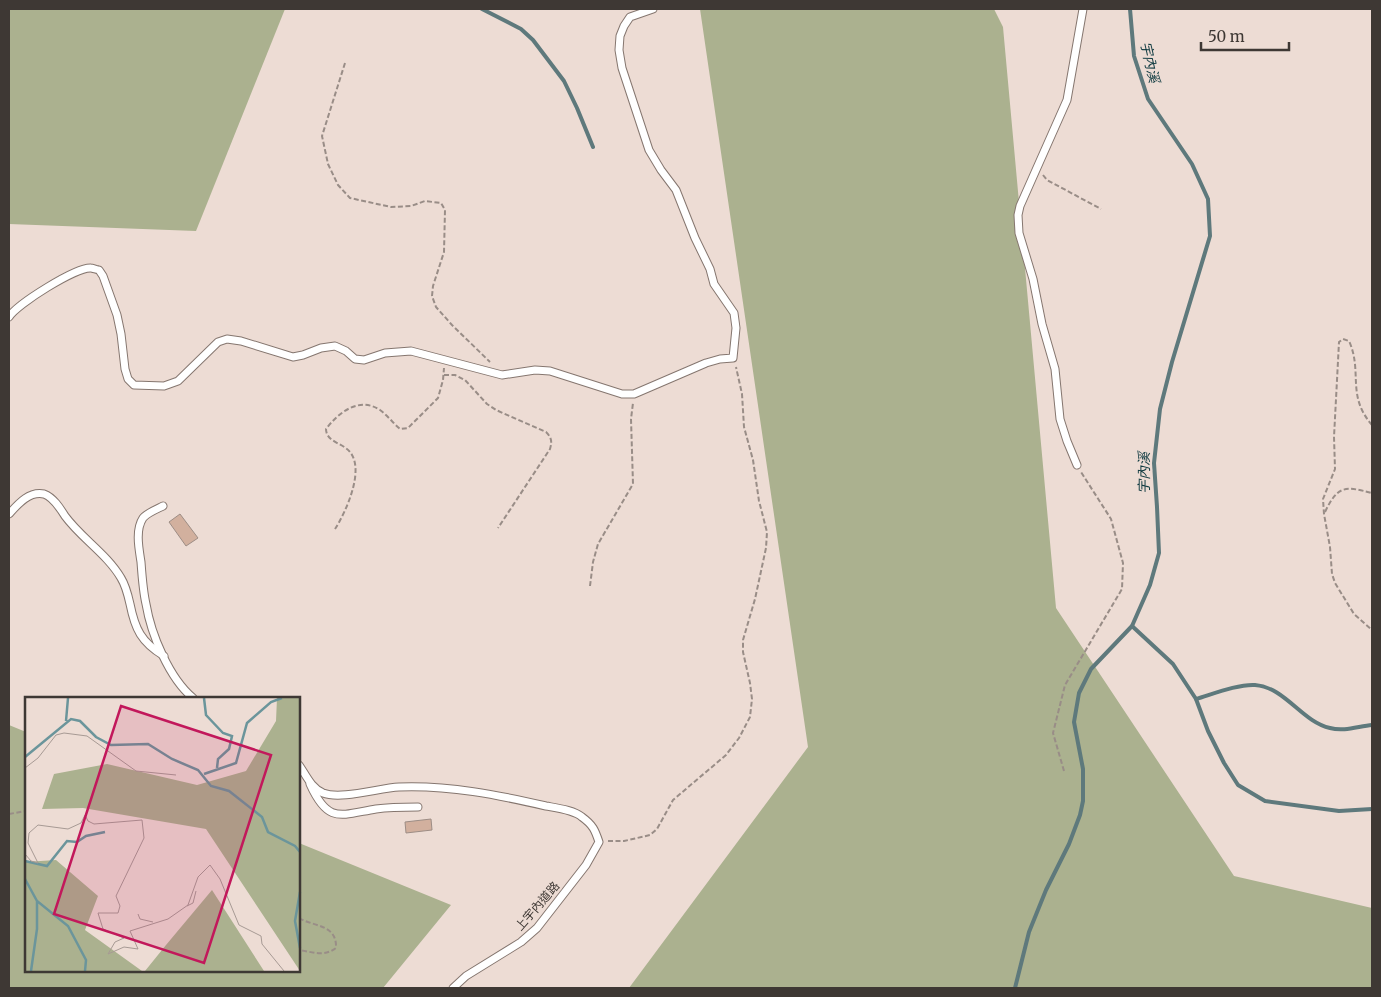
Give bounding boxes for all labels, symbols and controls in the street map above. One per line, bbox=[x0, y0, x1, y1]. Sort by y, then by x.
scale bar bbox=[1201, 20, 1288, 52]
text: 50 m bbox=[1208, 27, 1245, 46]
water label: 宇內溪 bbox=[1137, 40, 1164, 86]
water label: 宇內溪 bbox=[1135, 450, 1153, 494]
inset map bbox=[25, 697, 300, 972]
street label: 上宇內道路 bbox=[512, 878, 562, 934]

